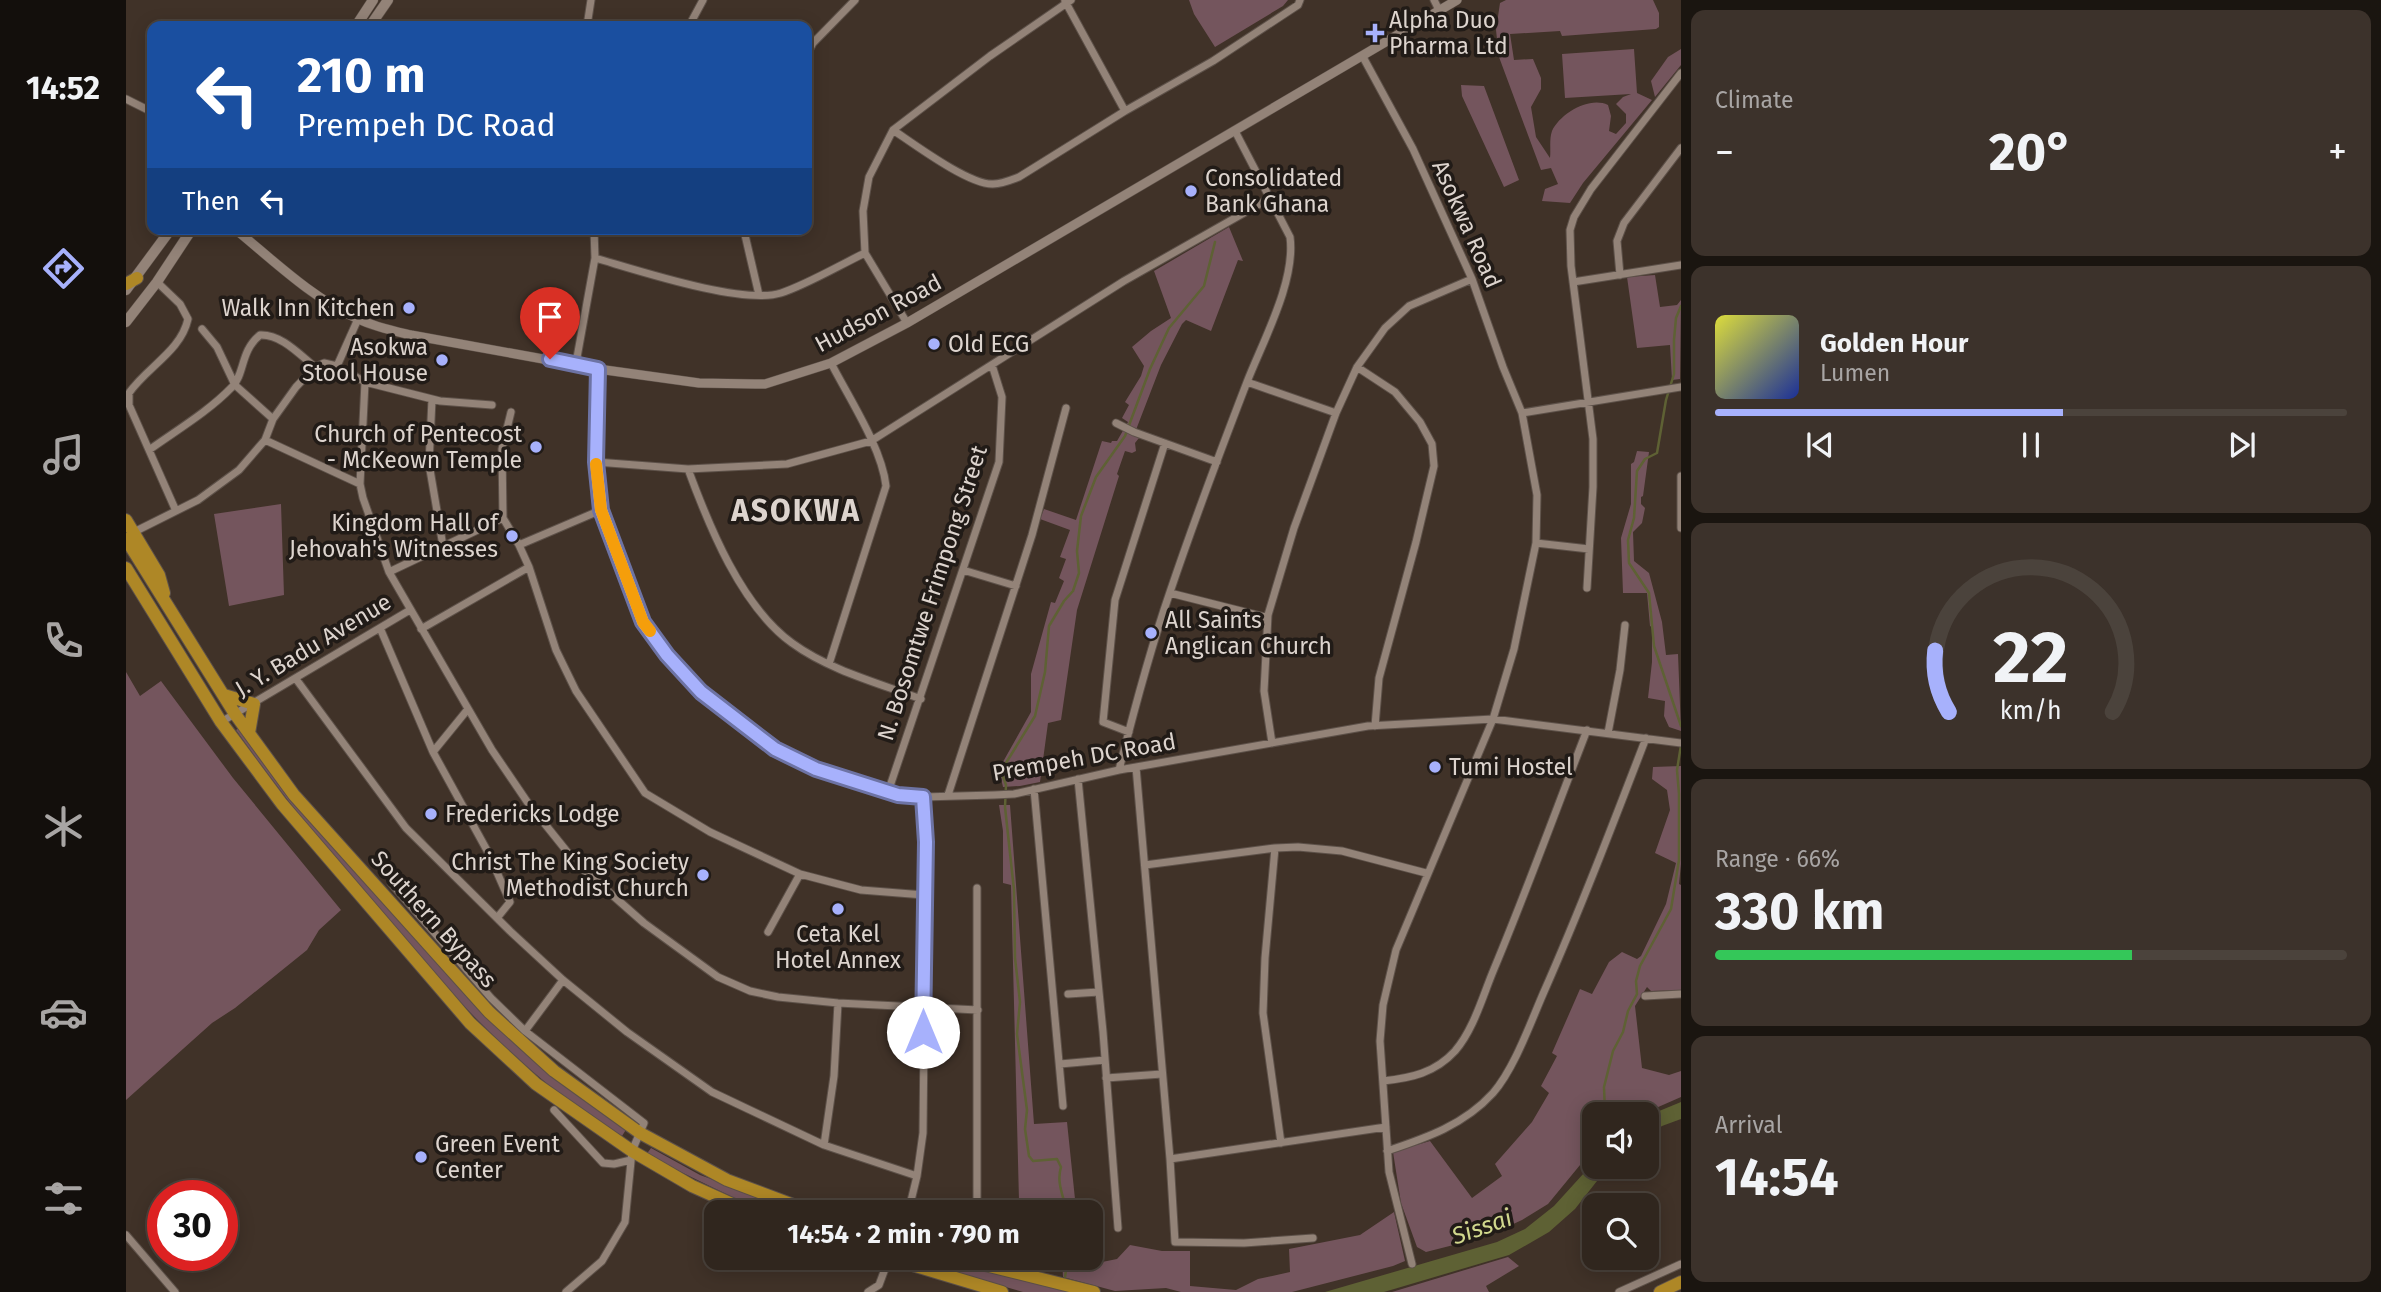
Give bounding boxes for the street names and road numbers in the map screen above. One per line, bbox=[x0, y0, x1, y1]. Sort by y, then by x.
street label: Asokwa Road bbox=[1426, 156, 1508, 292]
street label: Hudson Road bbox=[810, 268, 946, 358]
street label: N. Bosomtwe Frimpong Street bbox=[871, 441, 993, 744]
street label: J. Y. Badu Avenue bbox=[230, 587, 396, 703]
street label: Prempeh DC Road bbox=[990, 727, 1178, 787]
street label: Southern Bypass bbox=[365, 845, 503, 993]

